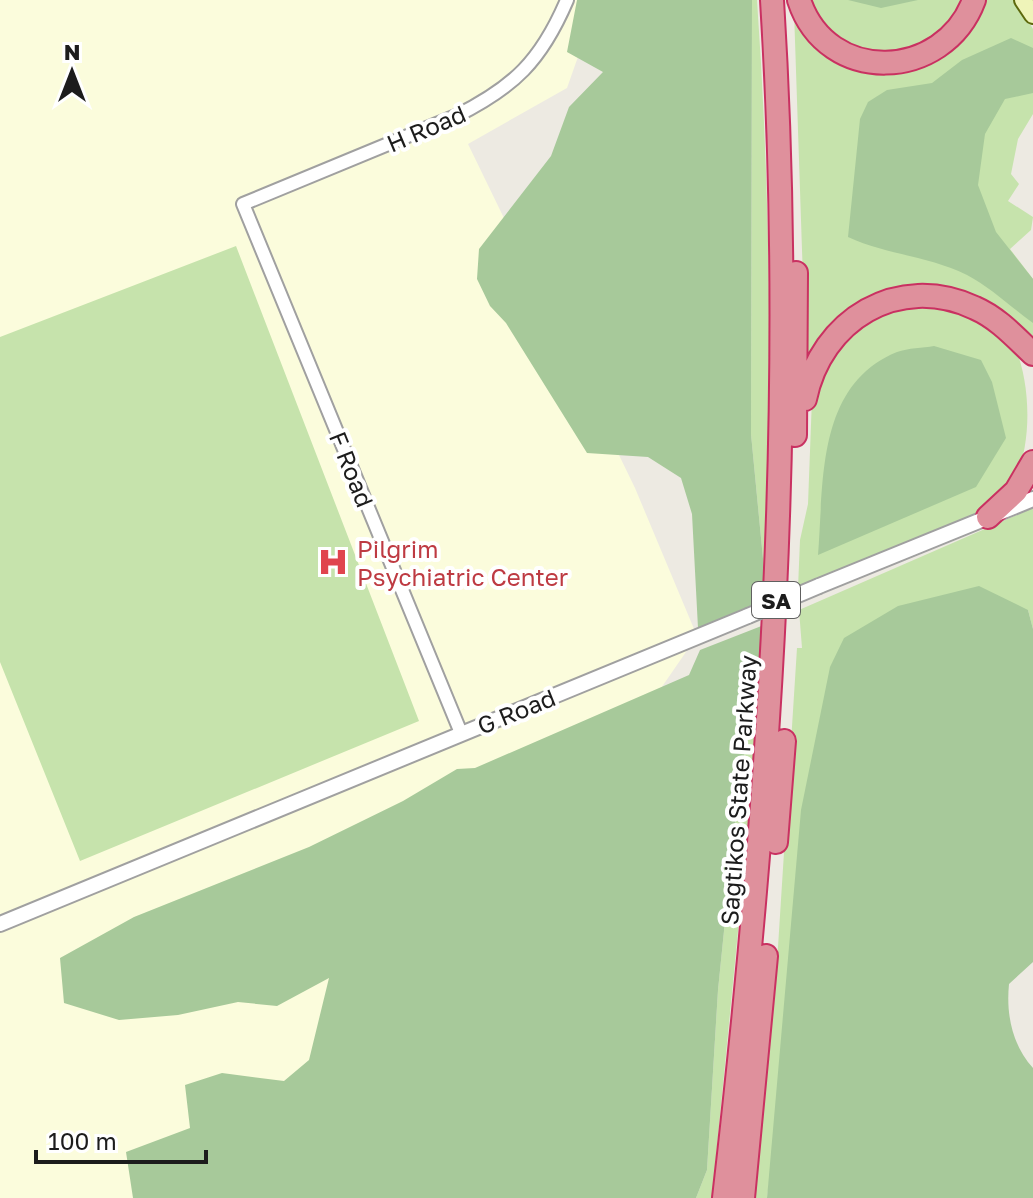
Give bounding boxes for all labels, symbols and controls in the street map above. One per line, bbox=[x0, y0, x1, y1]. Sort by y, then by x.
north arrow bbox=[32, 32, 112, 112]
text: N bbox=[64, 38, 80, 65]
street label: H Road bbox=[382, 98, 470, 158]
street label: F Road bbox=[324, 427, 380, 511]
place label: Pilgrim Psychiatric Center bbox=[357, 534, 568, 591]
hospital icon: Pilgrim Psychiatric Center bbox=[316, 545, 350, 579]
road number: SA bbox=[752, 582, 800, 618]
street label: Sagtikos State Parkway bbox=[714, 654, 762, 926]
street label: G Road bbox=[473, 682, 559, 740]
scale bar bbox=[36, 1114, 206, 1164]
text: 100 m bbox=[48, 1126, 117, 1155]

